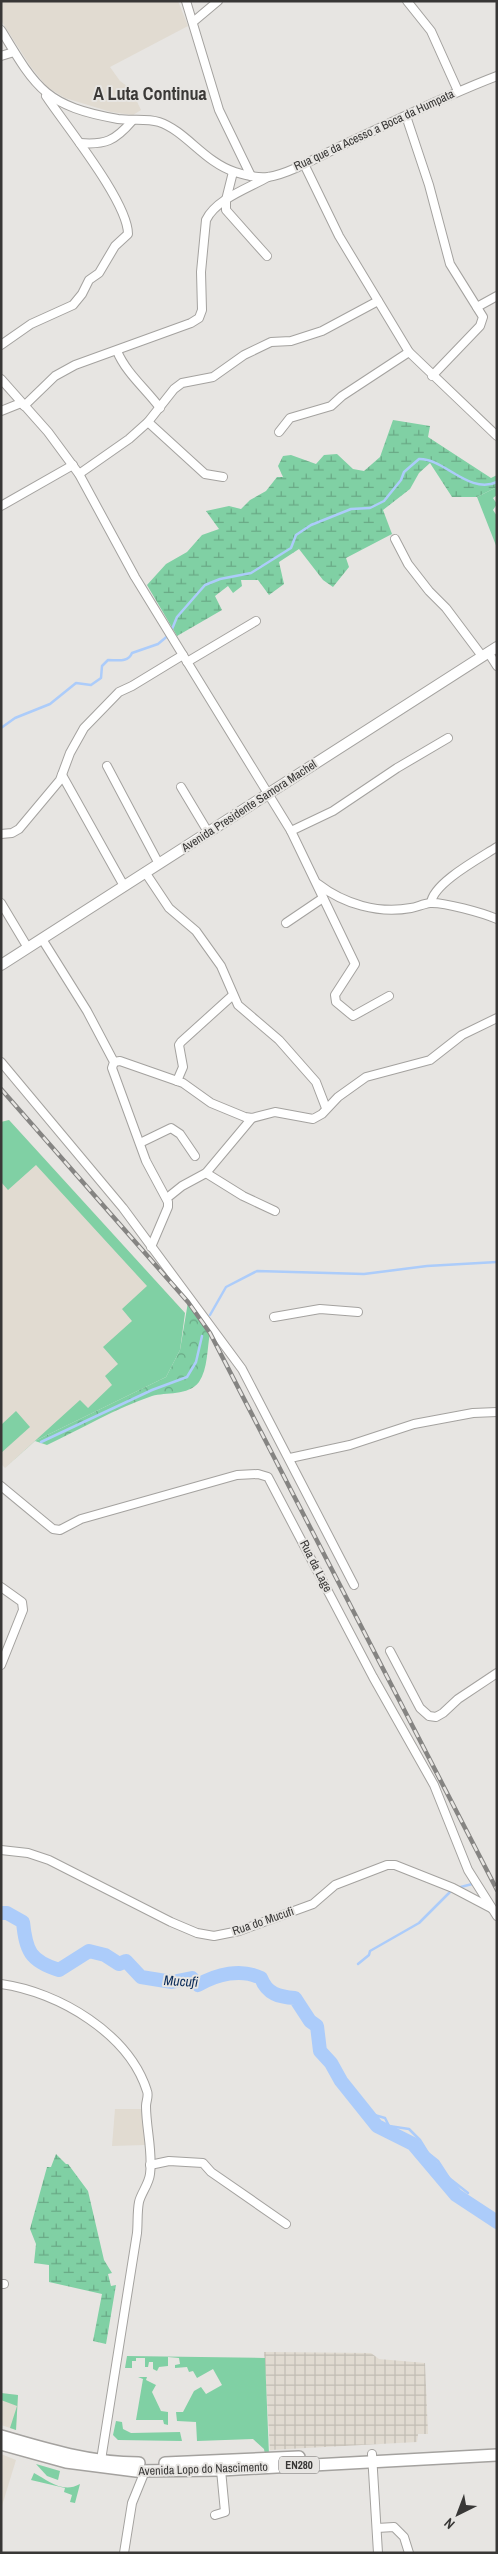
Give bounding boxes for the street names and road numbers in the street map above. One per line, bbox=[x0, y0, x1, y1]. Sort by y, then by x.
street label: Rua que da Acesso a Boca da Humpata bbox=[291, 86, 457, 174]
street label: Avenida Presidente Samora Machel bbox=[178, 756, 320, 856]
street label: Rua da Lage bbox=[296, 1537, 336, 1595]
street label: Rua do Mucufi bbox=[230, 1903, 296, 1939]
road number: EN280 bbox=[279, 2456, 319, 2474]
street label: Avenida Lopo do Nascimento bbox=[137, 2459, 268, 2479]

